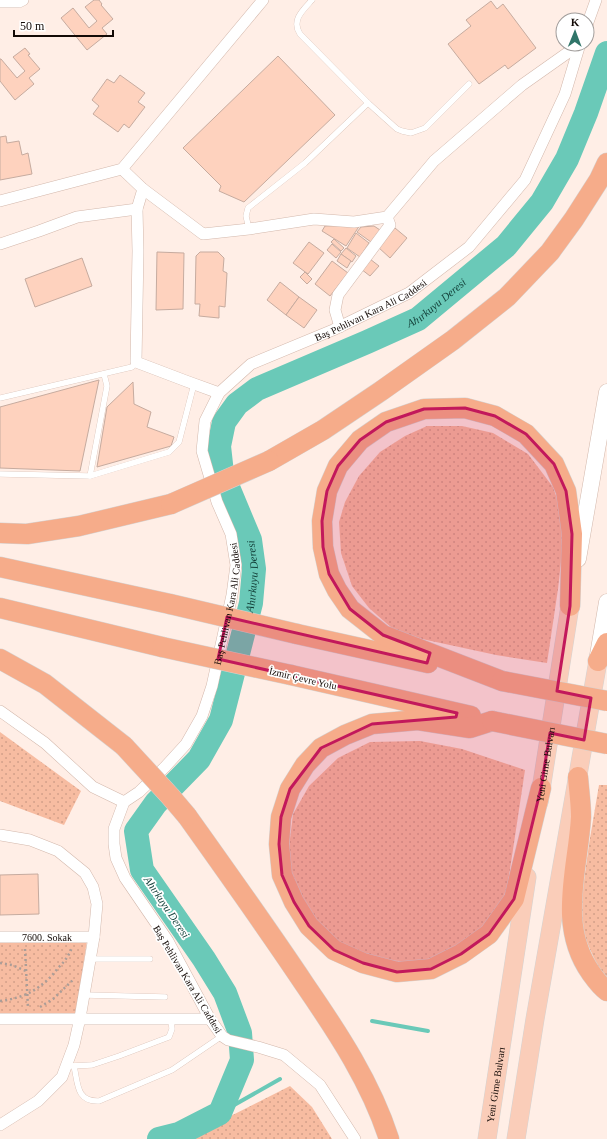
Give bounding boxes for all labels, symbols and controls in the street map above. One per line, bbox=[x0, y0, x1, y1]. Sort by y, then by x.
scale bar bbox=[14, 12, 113, 38]
north arrow bbox=[555, 12, 595, 52]
text: K bbox=[571, 16, 580, 28]
text: 50 m bbox=[20, 19, 45, 33]
water label: Ahırkuyu Deresi bbox=[404, 276, 468, 330]
street label: Baş Pehlivan Kara Ali Caddesi bbox=[313, 277, 429, 343]
water label: Ahırkuyu Deresi bbox=[243, 540, 260, 614]
street label: Baş Pehlivan Kara Ali Caddesi bbox=[212, 542, 242, 666]
street label: İzmir Çevre Yolu bbox=[268, 665, 338, 692]
street label: Yeni Girne Bulvarı bbox=[534, 726, 557, 803]
water label: Ahırkuyu Deresi bbox=[141, 873, 192, 940]
street label: Baş Pehlivan Kara Ali Caddesi bbox=[151, 923, 224, 1035]
street label: 7600. Sokak bbox=[22, 932, 72, 943]
street label: Yeni Girne Bulvarı bbox=[485, 1046, 507, 1123]

